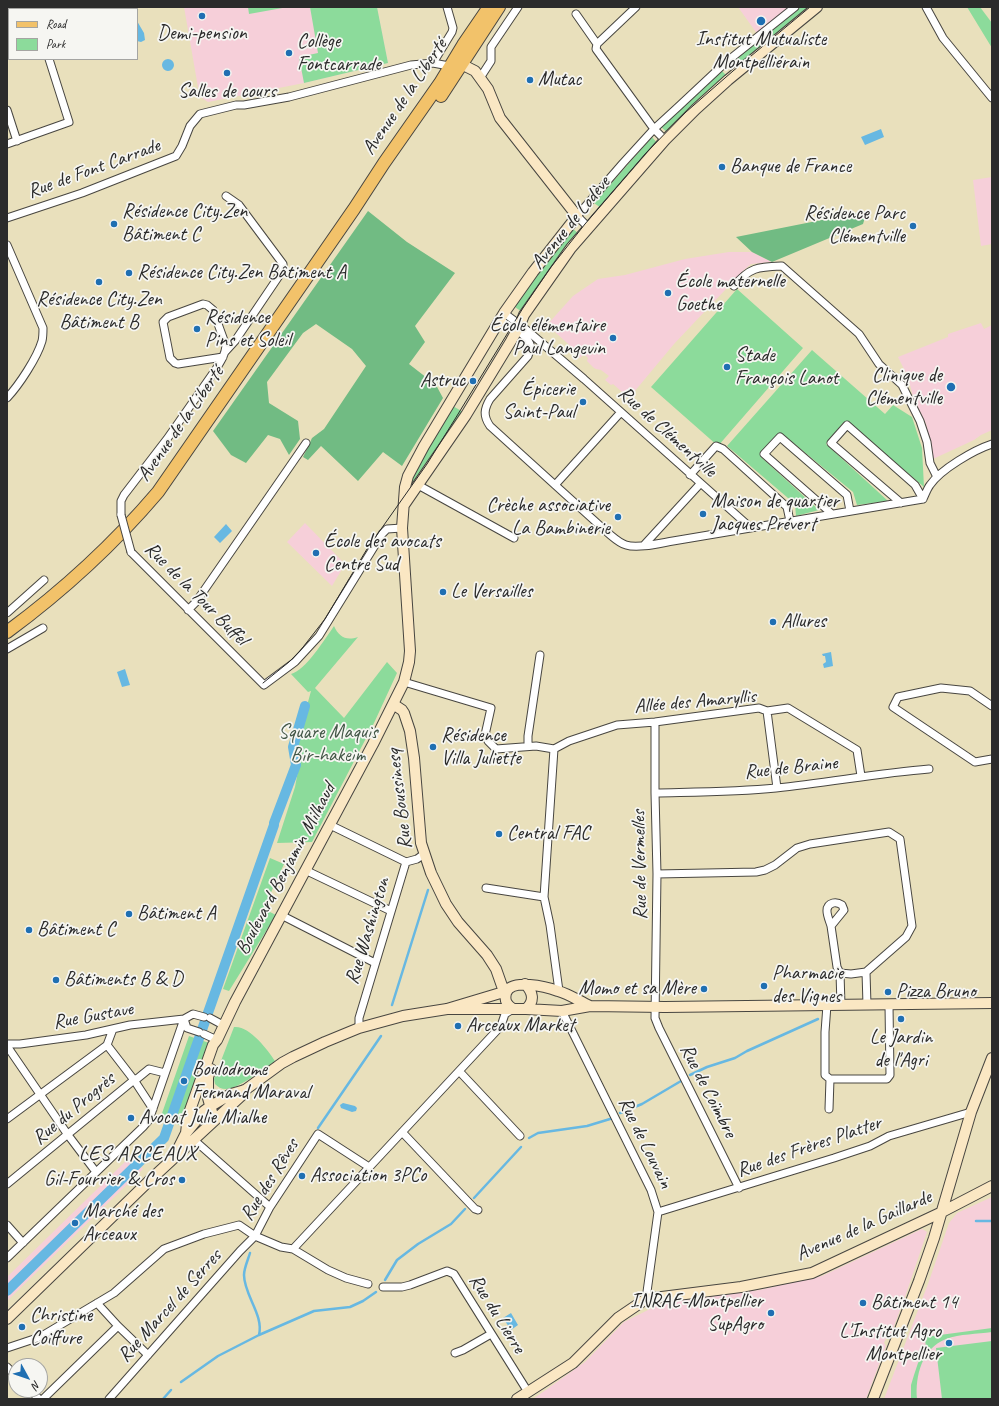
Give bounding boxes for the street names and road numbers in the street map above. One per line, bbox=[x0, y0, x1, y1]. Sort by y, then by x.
street label: Avenue de la Liberté bbox=[357, 34, 453, 160]
street label: Rue de Font Carrade bbox=[24, 134, 164, 204]
street label: Avenue de Lodève bbox=[526, 172, 616, 274]
street label: Avenue de la Liberté bbox=[132, 362, 230, 486]
street label: Rue de Clémentville bbox=[613, 381, 721, 483]
street label: Rue de la Tour Buffel bbox=[139, 537, 253, 651]
street label: Allée des Amaryllis bbox=[633, 685, 757, 719]
street label: Rue Boussinesq bbox=[382, 747, 418, 851]
street label: Rue de Braine bbox=[743, 751, 839, 785]
street label: Boulevard Benjamin Milhaud bbox=[231, 779, 341, 959]
street label: Rue de Vermelles bbox=[627, 810, 653, 920]
street label: Rue Washington bbox=[340, 875, 396, 987]
street label: Rue Gustave bbox=[51, 997, 135, 1035]
street label: Rue de Coïmbre bbox=[674, 1040, 742, 1142]
street label: Rue du Progrès bbox=[28, 1068, 120, 1150]
street label: Rue de Louvain bbox=[613, 1093, 677, 1193]
street label: Rue des Frères Platter bbox=[734, 1111, 884, 1183]
street label: Rue des Rêves bbox=[235, 1135, 305, 1225]
street label: Avenue de la Gaillarde bbox=[793, 1185, 935, 1267]
street label: Rue Marcel de Serres bbox=[113, 1245, 227, 1367]
street label: Rue du Lierre bbox=[463, 1270, 531, 1358]

